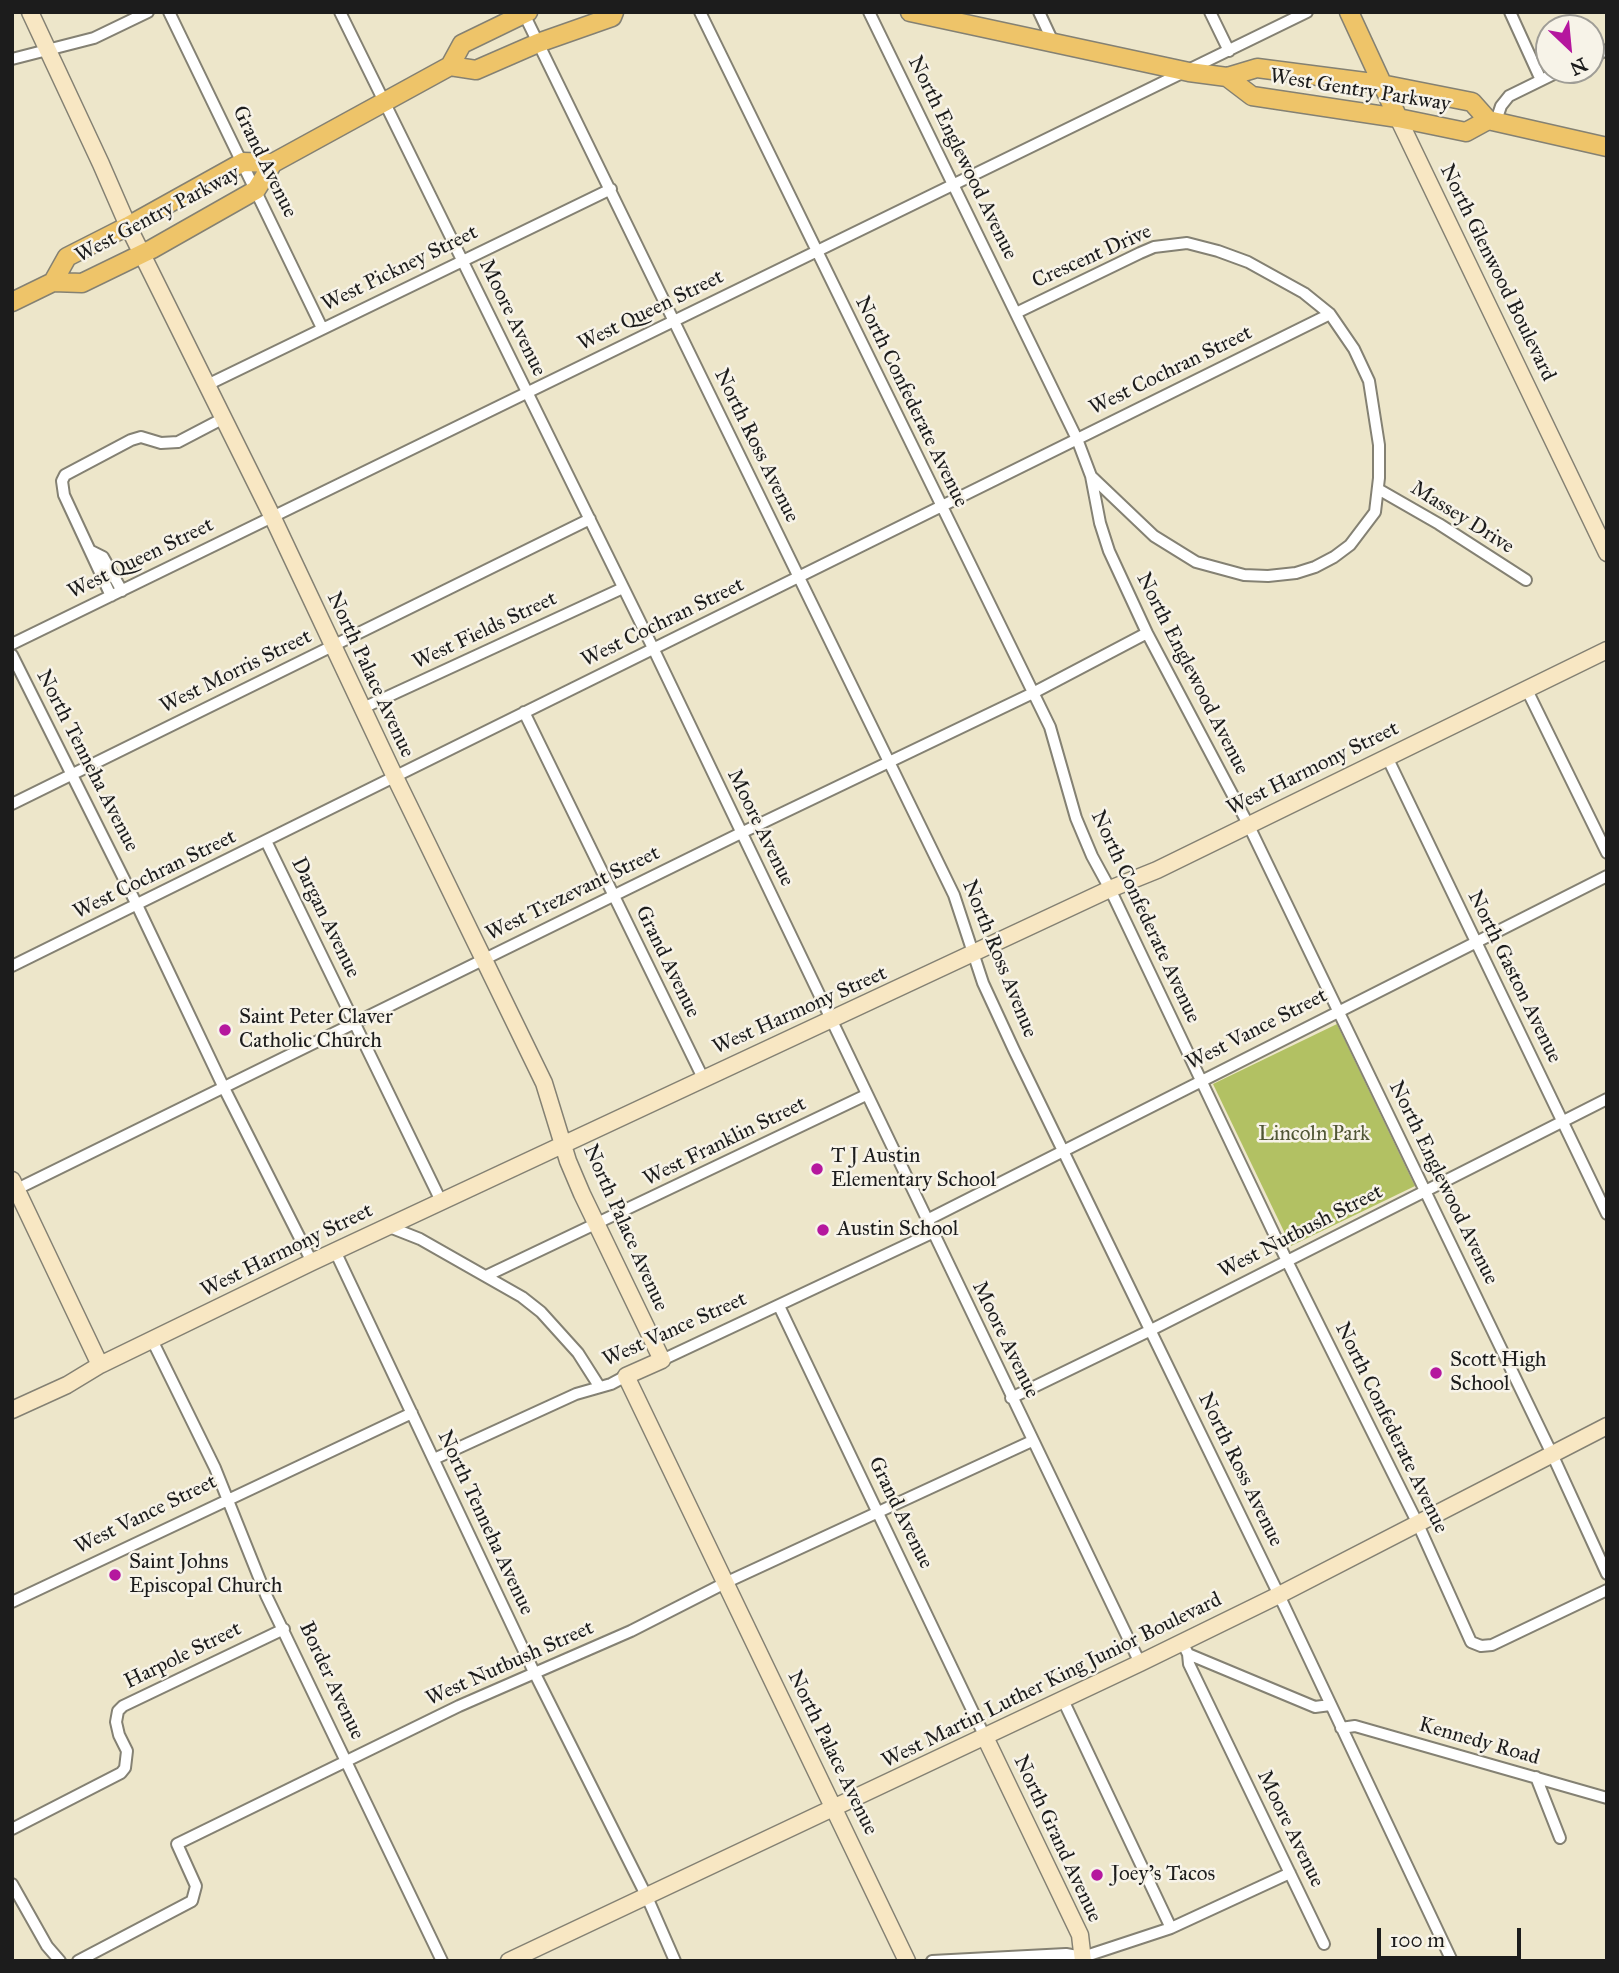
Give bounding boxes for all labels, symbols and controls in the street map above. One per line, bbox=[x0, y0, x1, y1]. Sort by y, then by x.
north arrow bbox=[1535, 14, 1605, 84]
street label: North Englewood Avenue bbox=[902, 52, 1022, 264]
text: N bbox=[1566, 53, 1591, 80]
street label: West Gentry Parkway bbox=[1268, 64, 1452, 118]
street label: Grand Avenue bbox=[226, 102, 302, 222]
street label: West Gentry Parkway bbox=[71, 161, 245, 269]
street label: North Glenwood Boulevard bbox=[1434, 161, 1560, 385]
street label: Crescent Drive bbox=[1028, 219, 1156, 295]
street label: West Pickney Street bbox=[318, 220, 482, 318]
street label: Moore Avenue bbox=[473, 255, 551, 381]
street label: West Queen Street bbox=[574, 265, 728, 357]
street label: North Confederate Avenue bbox=[849, 292, 973, 512]
street label: West Cochran Street bbox=[1086, 321, 1256, 421]
street label: North Ross Avenue bbox=[708, 365, 804, 527]
street label: Massey Drive bbox=[1406, 476, 1518, 560]
street label: West Queen Street bbox=[64, 513, 218, 605]
street label: North Englewood Avenue bbox=[1130, 569, 1254, 779]
street label: West Cochran Street bbox=[578, 573, 748, 673]
street label: West Fields Street bbox=[409, 587, 561, 675]
street label: North Palace Avenue bbox=[321, 588, 419, 762]
street label: West Morris Street bbox=[156, 624, 316, 720]
street label: North Tenneha Avenue bbox=[30, 666, 144, 856]
street label: West Harmony Street bbox=[1223, 716, 1403, 822]
street label: Moore Avenue bbox=[721, 765, 799, 891]
street label: North Confederate Avenue bbox=[1085, 807, 1205, 1027]
street label: West Cochran Street bbox=[70, 825, 240, 925]
street label: West Trezevant Street bbox=[482, 841, 664, 947]
street label: Dargan Avenue bbox=[285, 854, 365, 982]
street label: North Ross Avenue bbox=[956, 876, 1042, 1042]
street label: North Gaston Avenue bbox=[1461, 887, 1567, 1067]
street label: Grand Avenue bbox=[629, 902, 705, 1022]
street label: West Harmony Street bbox=[709, 961, 891, 1061]
street label: West Vance Street bbox=[1182, 984, 1332, 1076]
place label: Saint Peter Claver Catholic Church bbox=[239, 1005, 393, 1055]
marker: Saint Peter Claver Catholic Church bbox=[217, 1022, 233, 1038]
street label: North Englewood Avenue bbox=[1383, 1077, 1503, 1289]
street label: West Franklin Street bbox=[639, 1092, 811, 1192]
park label: Lincoln Park bbox=[1258, 1122, 1370, 1148]
street label: North Palace Avenue bbox=[577, 1141, 673, 1315]
place label: T J Austin Elementary School bbox=[831, 1144, 996, 1194]
marker: T J Austin Elementary School bbox=[809, 1161, 825, 1177]
street label: West Nutbush Street bbox=[1215, 1180, 1387, 1284]
street label: West Harmony Street bbox=[197, 1198, 377, 1304]
place label: Austin School bbox=[837, 1217, 958, 1243]
marker: Austin School bbox=[815, 1222, 831, 1238]
street label: Moore Avenue bbox=[966, 1277, 1044, 1403]
street label: West Vance Street bbox=[599, 1287, 751, 1373]
street label: North Confederate Avenue bbox=[1329, 1318, 1453, 1538]
place label: Scott High School bbox=[1450, 1348, 1546, 1398]
marker: Scott High School bbox=[1428, 1365, 1444, 1381]
street label: North Ross Avenue bbox=[1192, 1389, 1288, 1551]
street label: North Tenneha Avenue bbox=[431, 1427, 539, 1619]
street label: Grand Avenue bbox=[862, 1453, 938, 1573]
street label: West Vance Street bbox=[71, 1470, 221, 1560]
place label: Saint Johns Episcopal Church bbox=[129, 1550, 283, 1600]
marker: Saint Johns Episcopal Church bbox=[107, 1567, 123, 1583]
street label: West Martin Luther King Junior Boulevard bbox=[878, 1588, 1226, 1774]
street label: West Nutbush Street bbox=[422, 1616, 598, 1712]
street label: Harpole Street bbox=[120, 1617, 246, 1695]
street label: Border Avenue bbox=[293, 1618, 369, 1744]
street label: North Palace Avenue bbox=[781, 1667, 883, 1839]
street label: Kennedy Road bbox=[1416, 1713, 1542, 1771]
street label: North Grand Avenue bbox=[1007, 1752, 1107, 1926]
street label: Moore Avenue bbox=[1251, 1766, 1329, 1892]
place label: Joey's Tacos bbox=[1111, 1862, 1215, 1888]
marker: Joey's Tacos bbox=[1089, 1867, 1105, 1883]
scale bar bbox=[1381, 1913, 1524, 1957]
text: 100 m bbox=[1390, 1927, 1445, 1953]

